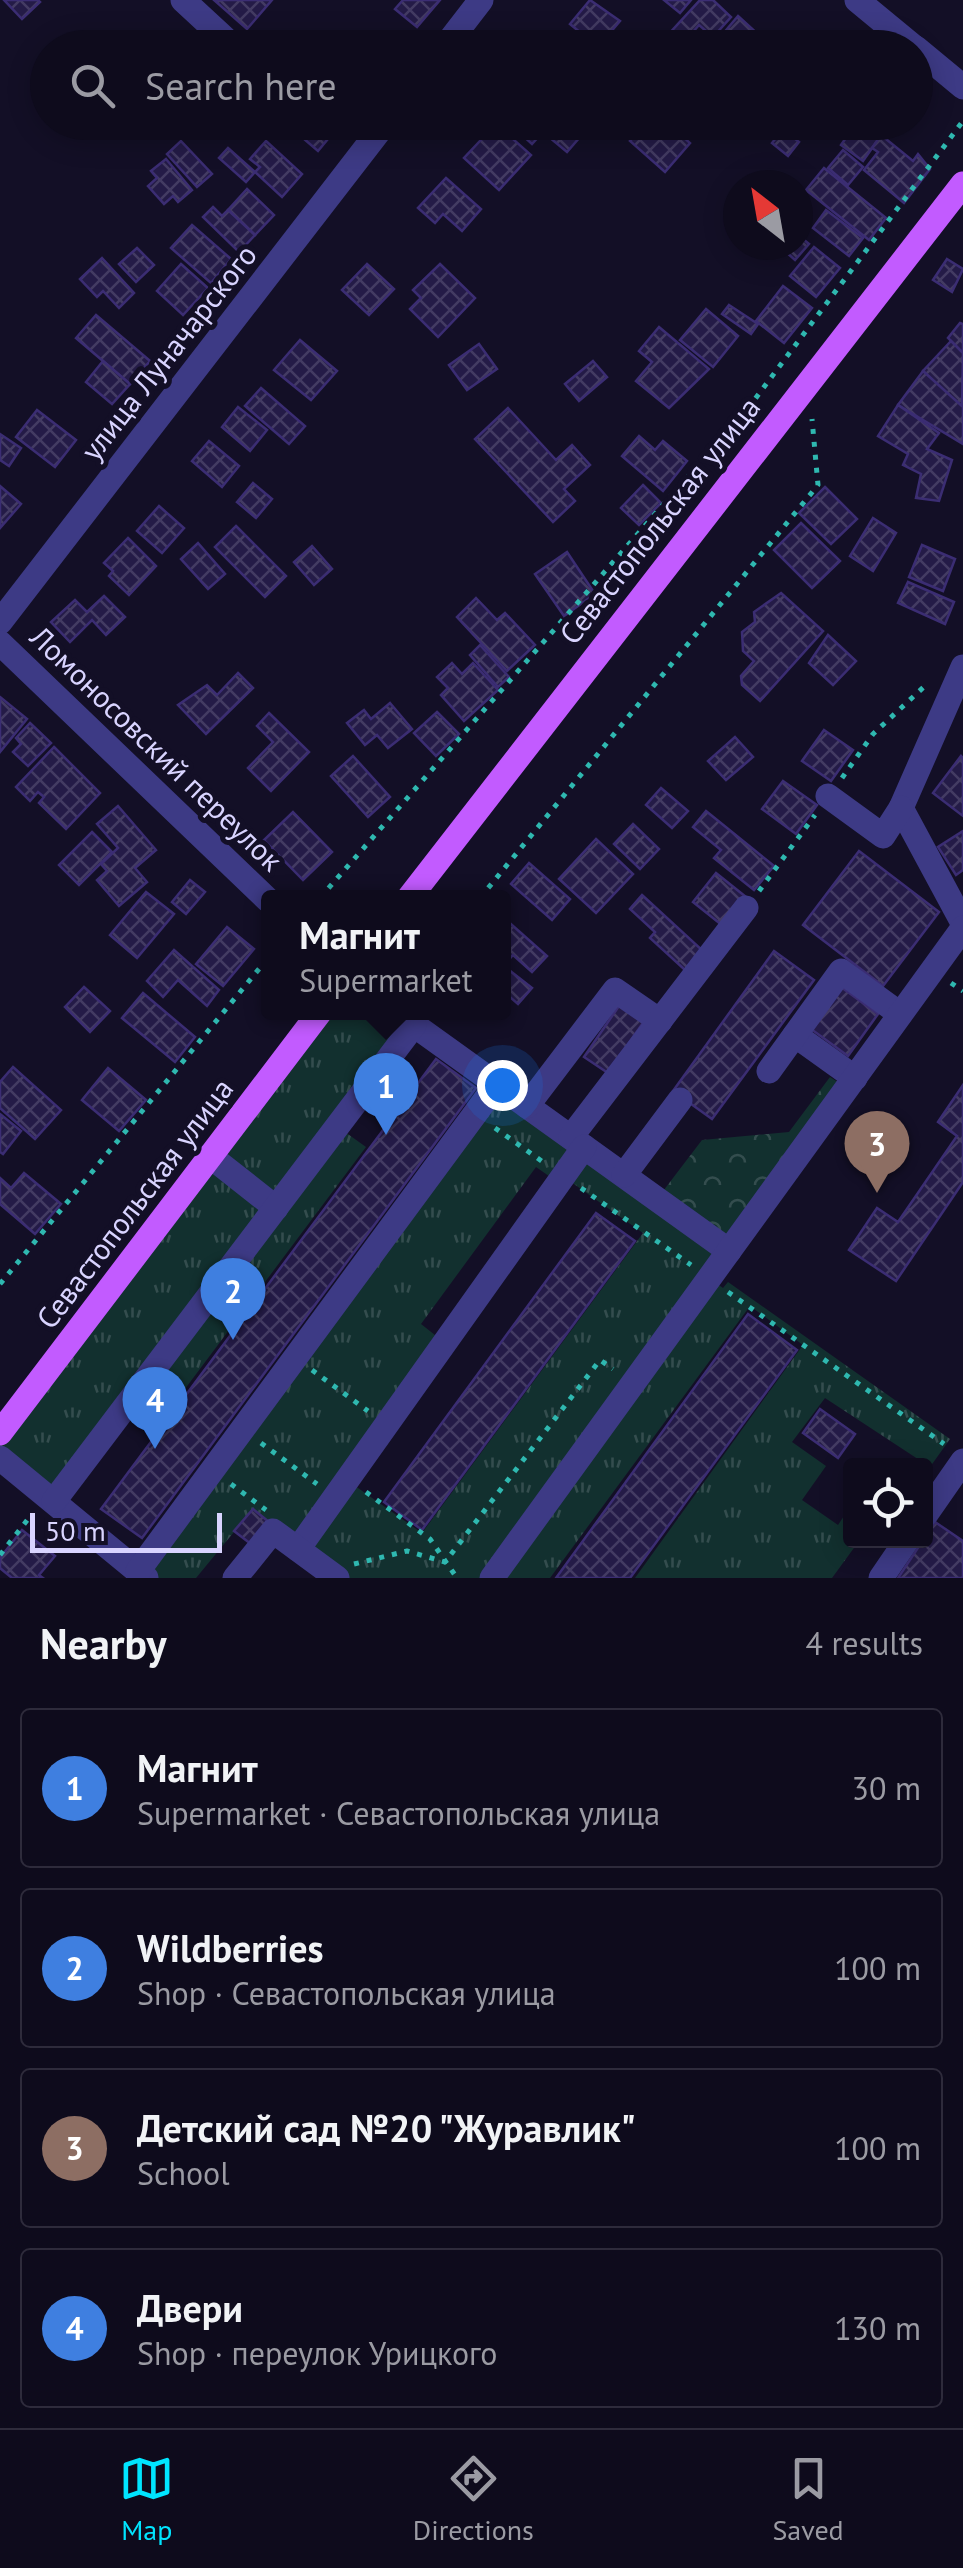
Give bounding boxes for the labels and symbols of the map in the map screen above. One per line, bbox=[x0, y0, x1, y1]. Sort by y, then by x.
north arrow bbox=[723, 170, 813, 260]
street label: улица Луначарского bbox=[71, 236, 265, 468]
street label: Севастопольская улица bbox=[550, 388, 768, 652]
street label: Ломоносовский переулок bbox=[22, 616, 292, 879]
pin: 1 bbox=[354, 1052, 418, 1135]
your location bbox=[477, 1060, 528, 1111]
street label: Севастопольская улица bbox=[27, 1070, 241, 1336]
pin: 3 bbox=[844, 1110, 910, 1193]
pin: 2 bbox=[200, 1258, 266, 1340]
pin: 4 bbox=[122, 1366, 188, 1449]
scale bar bbox=[30, 1508, 222, 1552]

